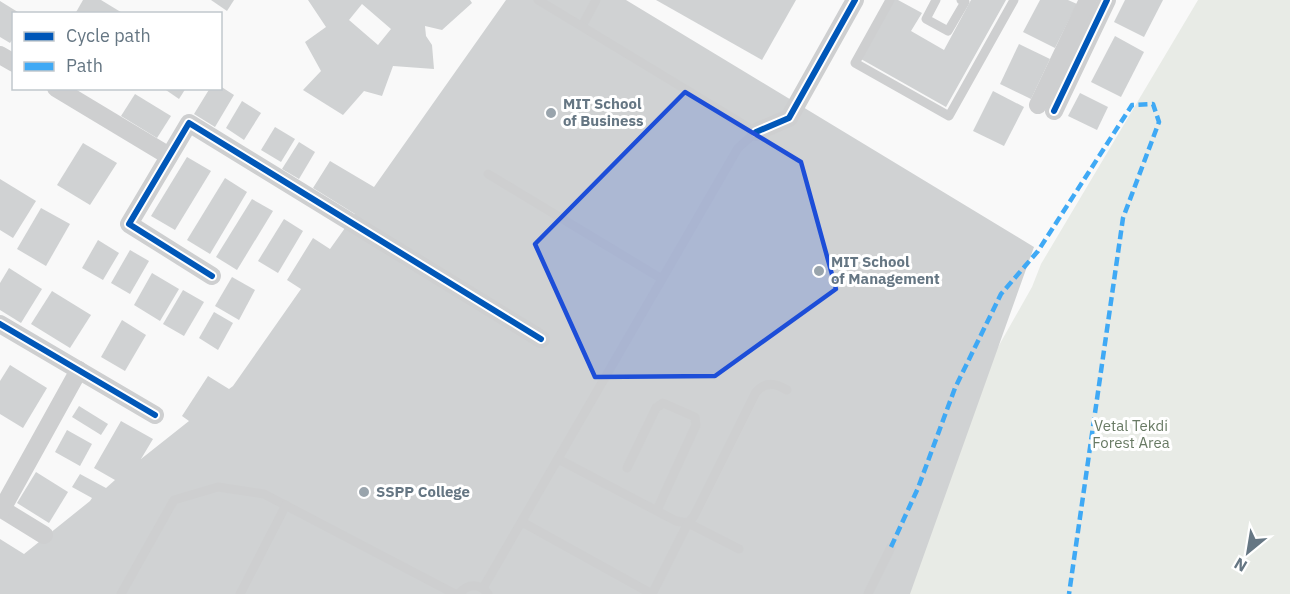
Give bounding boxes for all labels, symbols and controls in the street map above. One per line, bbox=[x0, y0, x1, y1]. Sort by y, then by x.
legend bbox=[12, 12, 222, 90]
text: Cycle path bbox=[66, 24, 151, 47]
text: Path bbox=[66, 54, 103, 77]
place label: MIT School of Business bbox=[563, 94, 644, 130]
marker: MIT School of Business bbox=[544, 106, 558, 120]
place label: MIT School of Management bbox=[831, 252, 940, 288]
marker: MIT School of Management bbox=[812, 264, 826, 278]
park label: Vetal Tekdi Forest Area bbox=[1092, 416, 1170, 452]
place label: SSPP College bbox=[376, 482, 470, 501]
marker: SSPP College bbox=[357, 485, 371, 499]
north arrow bbox=[1218, 522, 1278, 582]
text: N bbox=[1230, 553, 1251, 577]

